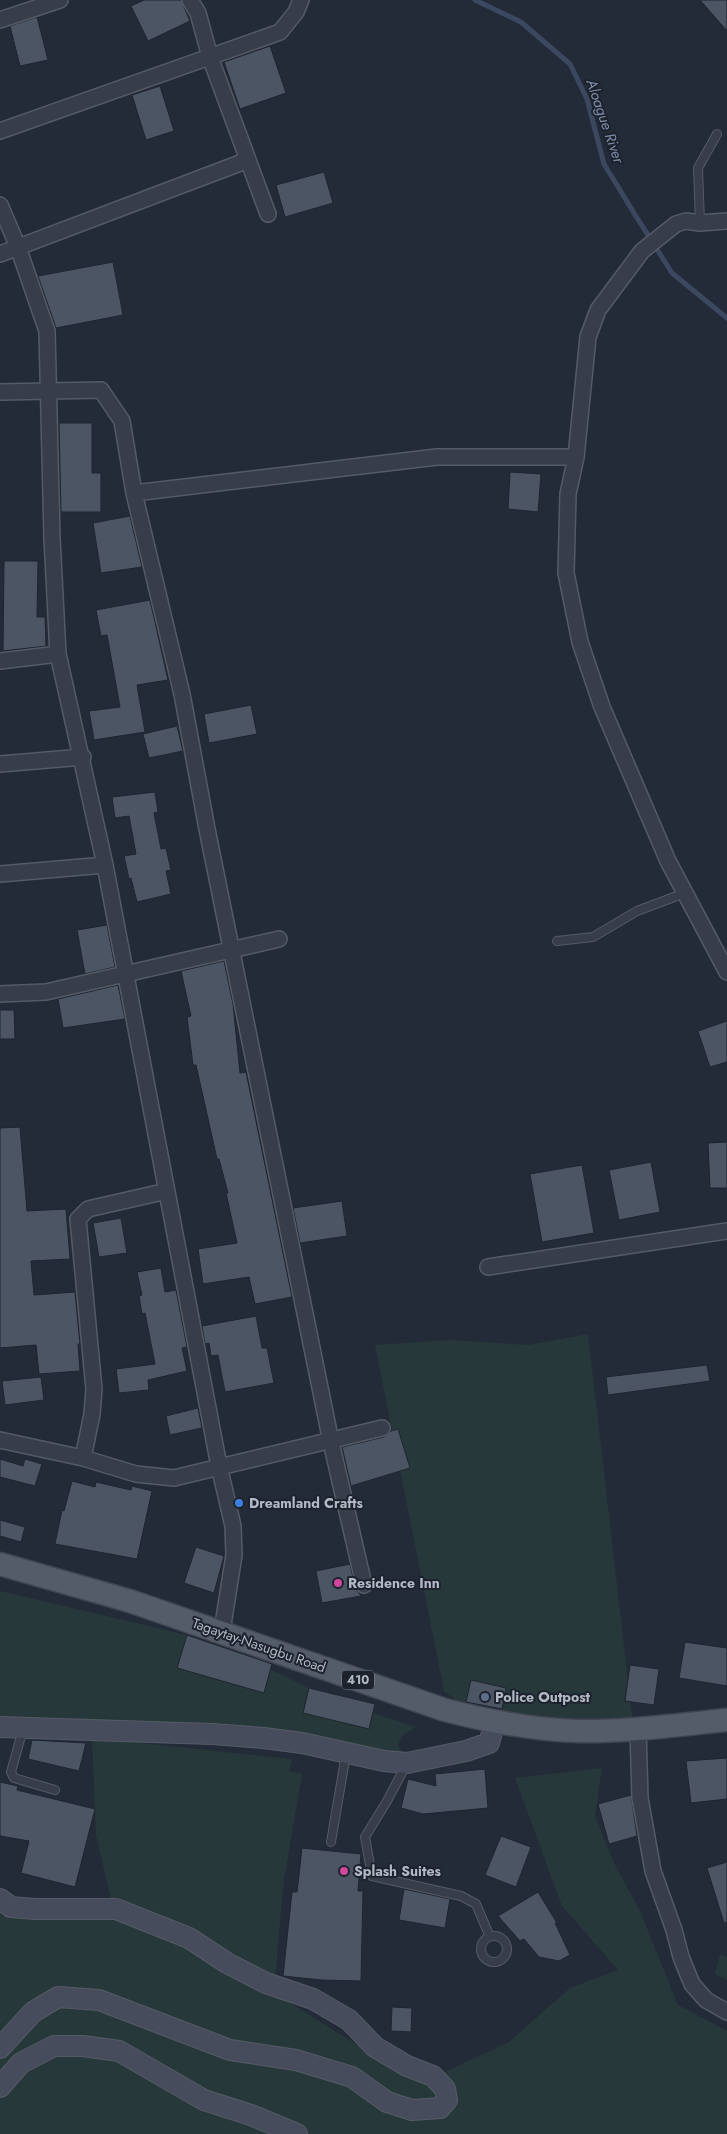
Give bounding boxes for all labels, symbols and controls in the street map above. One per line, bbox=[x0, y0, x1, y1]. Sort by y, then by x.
water label: Aloague River bbox=[580, 75, 630, 167]
place label: Dreamland Crafts bbox=[249, 1493, 363, 1513]
marker: Dreamland Crafts bbox=[233, 1497, 245, 1509]
place label: Residence Inn bbox=[348, 1573, 440, 1593]
marker: Residence Inn bbox=[332, 1577, 344, 1589]
street label: Tagaytay-Nasugbu Road bbox=[190, 1613, 328, 1677]
road number: 410 bbox=[342, 1670, 374, 1690]
place label: Police Outpost bbox=[495, 1687, 591, 1707]
marker: Police Outpost bbox=[479, 1691, 491, 1703]
place label: Splash Suites bbox=[354, 1861, 441, 1881]
marker: Splash Suites bbox=[338, 1865, 350, 1877]

